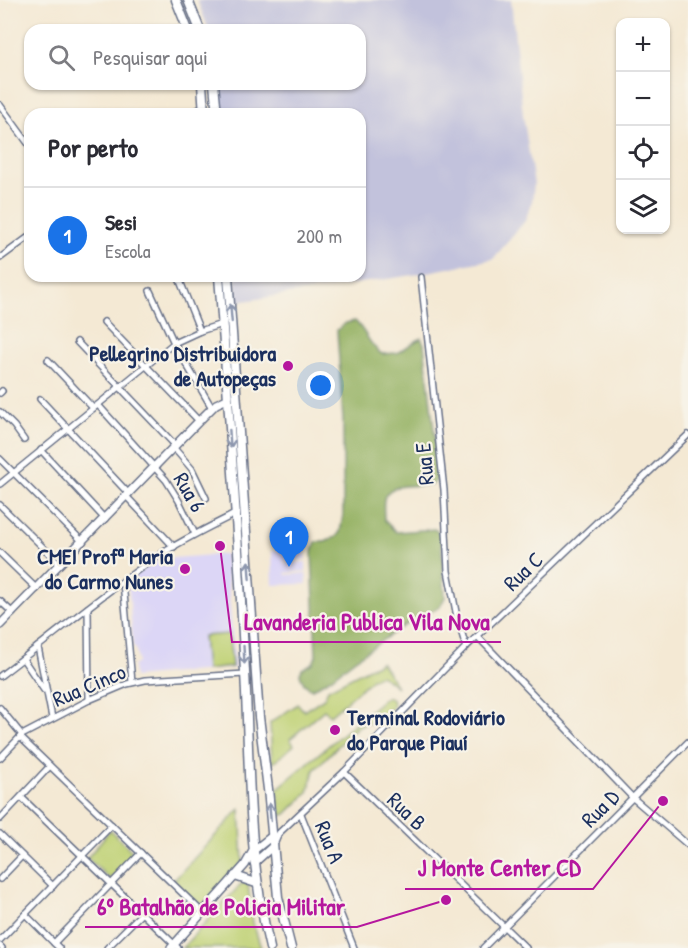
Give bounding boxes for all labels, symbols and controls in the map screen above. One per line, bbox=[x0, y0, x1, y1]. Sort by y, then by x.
map controls bbox=[616, 18, 670, 234]
button: + bbox=[616, 18, 670, 72]
search box bbox=[24, 24, 366, 90]
icon: search bbox=[45, 41, 78, 74]
text: Pesquisar aqui bbox=[93, 42, 208, 72]
button: − bbox=[616, 72, 670, 126]
button: locate bbox=[616, 126, 670, 180]
text: Por perto bbox=[48, 130, 138, 165]
button: layers bbox=[616, 180, 670, 234]
text: Sesi bbox=[105, 207, 137, 237]
text: 1 bbox=[64, 222, 71, 249]
text: 200 m bbox=[297, 222, 342, 249]
text: Escola bbox=[105, 237, 151, 264]
one-way arrow bbox=[225, 303, 236, 323]
place label: Pellegrino Distribuidora de Autopeças bbox=[89, 338, 277, 394]
marker: Pellegrino Distribuidora de Autopeças bbox=[281, 359, 295, 373]
your location bbox=[306, 371, 335, 400]
one-way arrow bbox=[225, 429, 236, 449]
street label: Rua E bbox=[407, 441, 441, 486]
street label: Rua 6 bbox=[167, 467, 213, 518]
pin: 1 bbox=[270, 518, 308, 567]
place label: CMEI Profª Maria do Carmo Nunes bbox=[37, 541, 174, 596]
street label: Rua C bbox=[497, 545, 549, 597]
one-way arrow bbox=[244, 561, 255, 581]
marker: CMEI Profª Maria do Carmo Nunes bbox=[178, 562, 192, 576]
callout: Lavanderia Publica Vila Nova bbox=[232, 600, 501, 642]
text: Lavanderia Publica Vila Nova bbox=[244, 605, 490, 637]
one-way arrow bbox=[239, 644, 250, 664]
street label: Rua Cinco bbox=[48, 656, 130, 714]
place label: Terminal Rodoviário do Parque Piauí bbox=[346, 702, 505, 758]
marker: Terminal Rodoviário do Parque Piauí bbox=[328, 723, 342, 737]
street label: Rua D bbox=[574, 782, 626, 834]
street label: Rua B bbox=[381, 785, 433, 837]
one-way arrow bbox=[264, 803, 275, 823]
street label: Rua A bbox=[308, 816, 352, 868]
callout: J Monte Center CD bbox=[405, 847, 593, 889]
text: J Monte Center CD bbox=[417, 851, 581, 883]
callout: 6º Batalhão de Policia Militar bbox=[85, 885, 357, 927]
text: 6º Batalhão de Policia Militar bbox=[97, 890, 346, 922]

